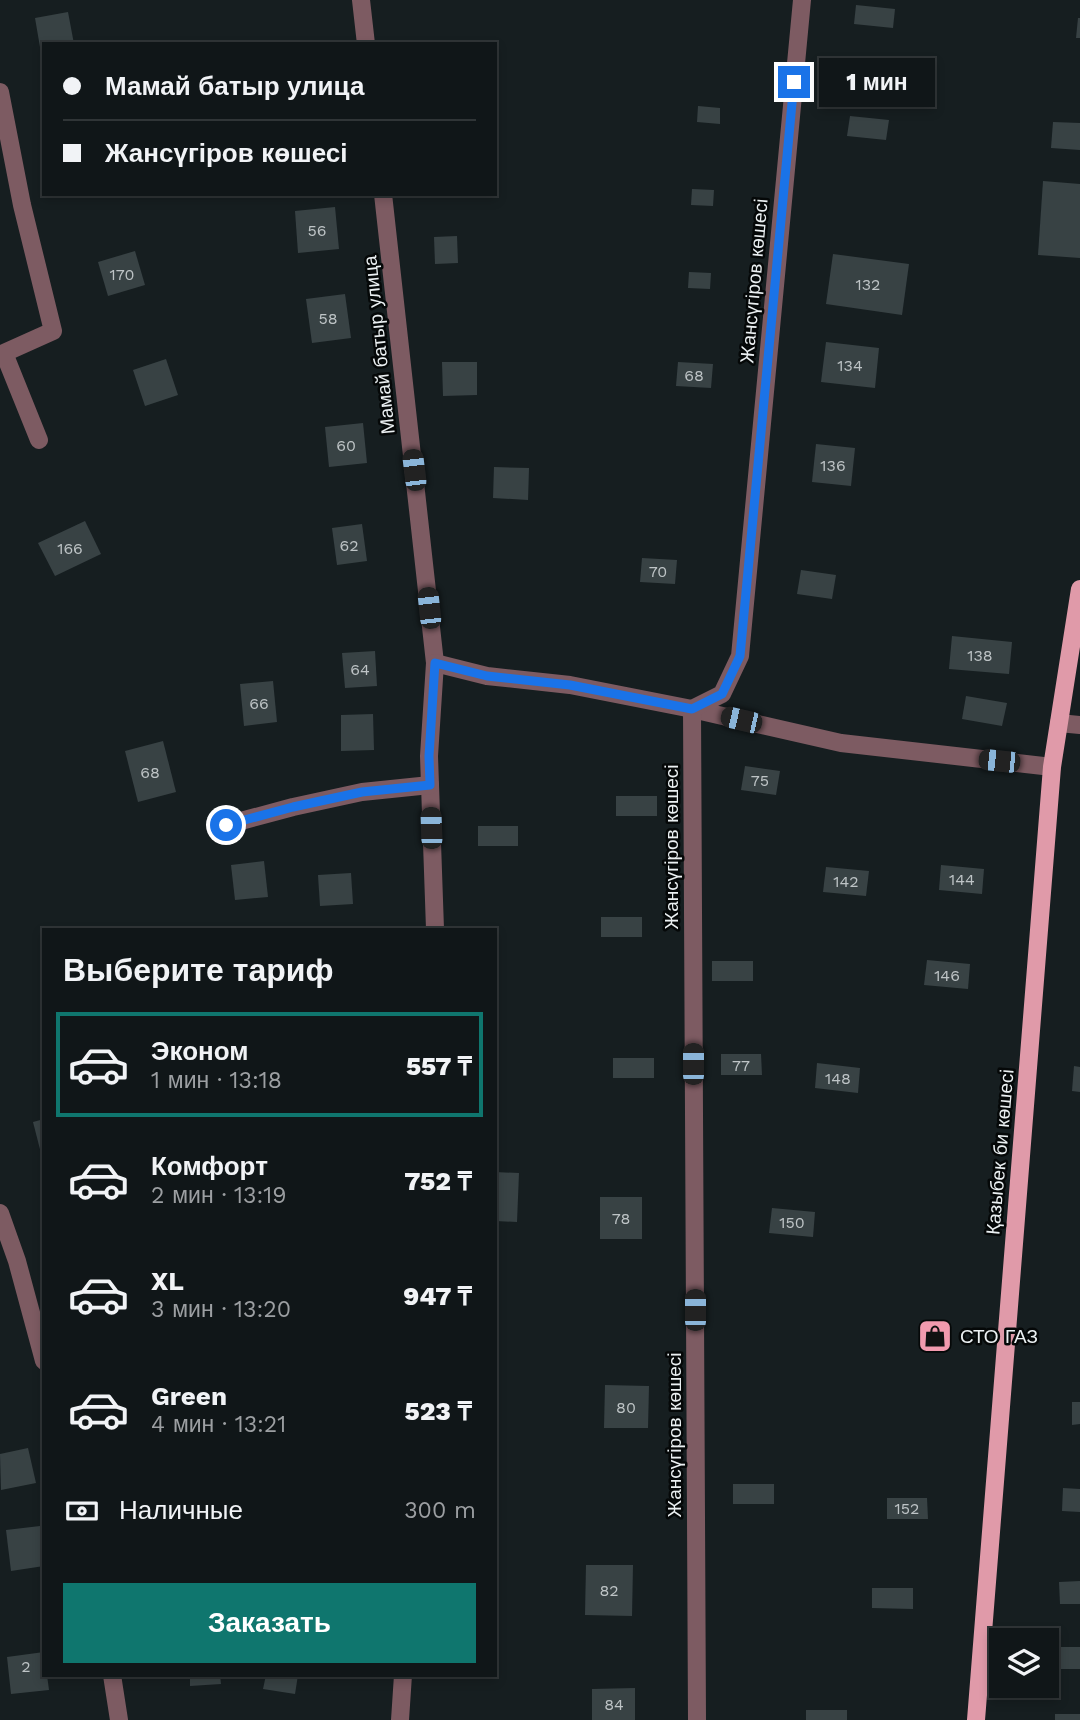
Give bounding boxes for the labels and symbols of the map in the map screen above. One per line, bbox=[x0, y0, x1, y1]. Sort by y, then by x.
callout: 1 мин bbox=[818, 57, 934, 106]
route end bbox=[778, 66, 810, 98]
street label: Жансүгіров көшесі bbox=[735, 198, 773, 364]
house number: 56 bbox=[307, 221, 327, 240]
street label: Мамай батыр улица bbox=[358, 254, 400, 435]
house number: 170 bbox=[110, 265, 134, 284]
house number: 132 bbox=[856, 275, 880, 294]
house number: 58 bbox=[318, 309, 338, 328]
house number: 134 bbox=[837, 356, 863, 375]
house number: 68 bbox=[684, 366, 704, 385]
house number: 60 bbox=[336, 436, 356, 455]
car bbox=[402, 448, 427, 492]
house number: 136 bbox=[820, 456, 846, 475]
house number: 62 bbox=[339, 536, 359, 555]
house number: 166 bbox=[57, 539, 83, 558]
house number: 70 bbox=[649, 562, 667, 581]
car bbox=[417, 586, 442, 630]
house number: 138 bbox=[967, 646, 993, 665]
house number: 64 bbox=[350, 660, 370, 679]
house number: 66 bbox=[249, 694, 269, 713]
car bbox=[719, 705, 764, 735]
car bbox=[978, 748, 1021, 774]
house number: 68 bbox=[140, 763, 160, 782]
street label: Жансүгіров көшесі bbox=[660, 764, 683, 930]
house number: 75 bbox=[751, 771, 769, 790]
car bbox=[420, 807, 443, 849]
route start bbox=[210, 809, 242, 841]
house number: 144 bbox=[949, 870, 975, 889]
house number: 142 bbox=[833, 872, 859, 891]
house number: 146 bbox=[934, 966, 960, 985]
car bbox=[683, 1043, 704, 1085]
house number: 77 bbox=[732, 1056, 750, 1075]
street label: Қазыбек би көшесі bbox=[981, 1068, 1019, 1236]
house number: 148 bbox=[825, 1069, 851, 1088]
house number: 78 bbox=[612, 1209, 630, 1228]
house number: 150 bbox=[779, 1213, 805, 1232]
car bbox=[685, 1289, 706, 1331]
shop icon: СТО ГАЗ bbox=[916, 1317, 954, 1355]
place label: СТО ГАЗ bbox=[960, 1325, 1038, 1348]
street label: Жансүгіров көшесі bbox=[663, 1352, 686, 1518]
house number: 80 bbox=[616, 1398, 636, 1417]
house number: 152 bbox=[895, 1499, 919, 1518]
house number: 82 bbox=[599, 1581, 619, 1600]
house number: 2 bbox=[21, 1657, 31, 1676]
house number: 84 bbox=[604, 1695, 624, 1714]

